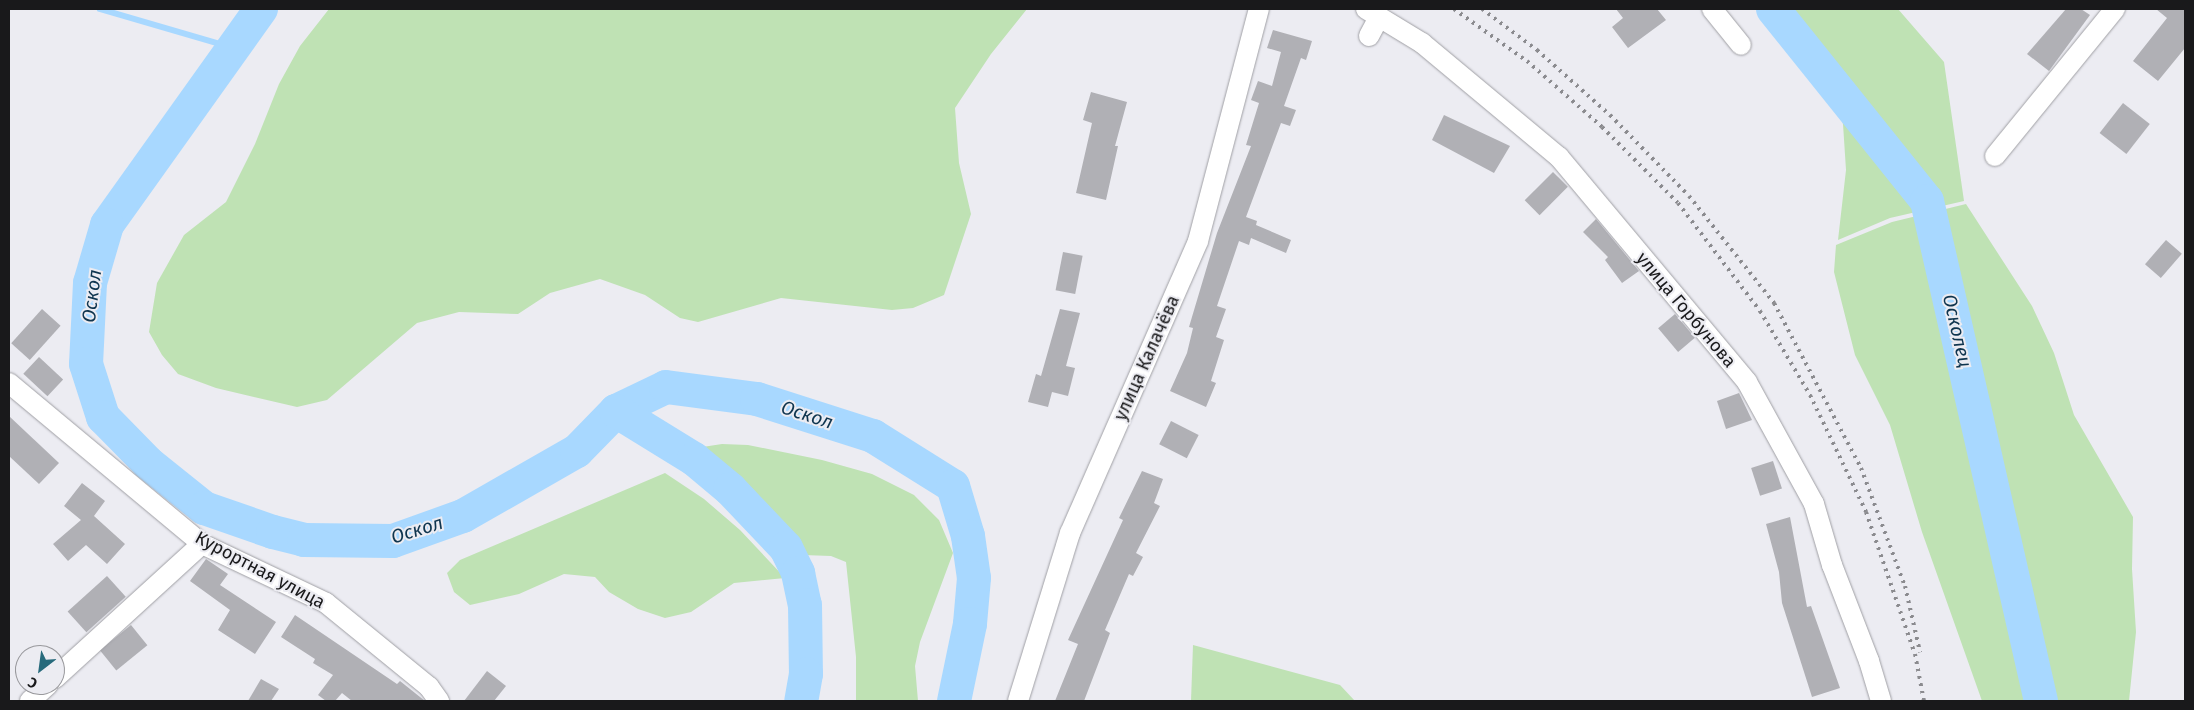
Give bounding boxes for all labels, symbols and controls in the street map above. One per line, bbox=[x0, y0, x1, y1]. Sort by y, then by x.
street label: улица Горбунова bbox=[1632, 248, 1740, 372]
water label: Оскол bbox=[77, 268, 107, 324]
street label: улица Калачёва bbox=[1110, 292, 1184, 424]
water label: Осколец bbox=[1938, 292, 1976, 370]
water label: Оскол bbox=[778, 396, 836, 434]
water label: Оскол bbox=[388, 511, 446, 549]
street label: Курортная улица bbox=[191, 527, 329, 613]
north arrow bbox=[15, 645, 65, 695]
text: С bbox=[25, 673, 40, 692]

